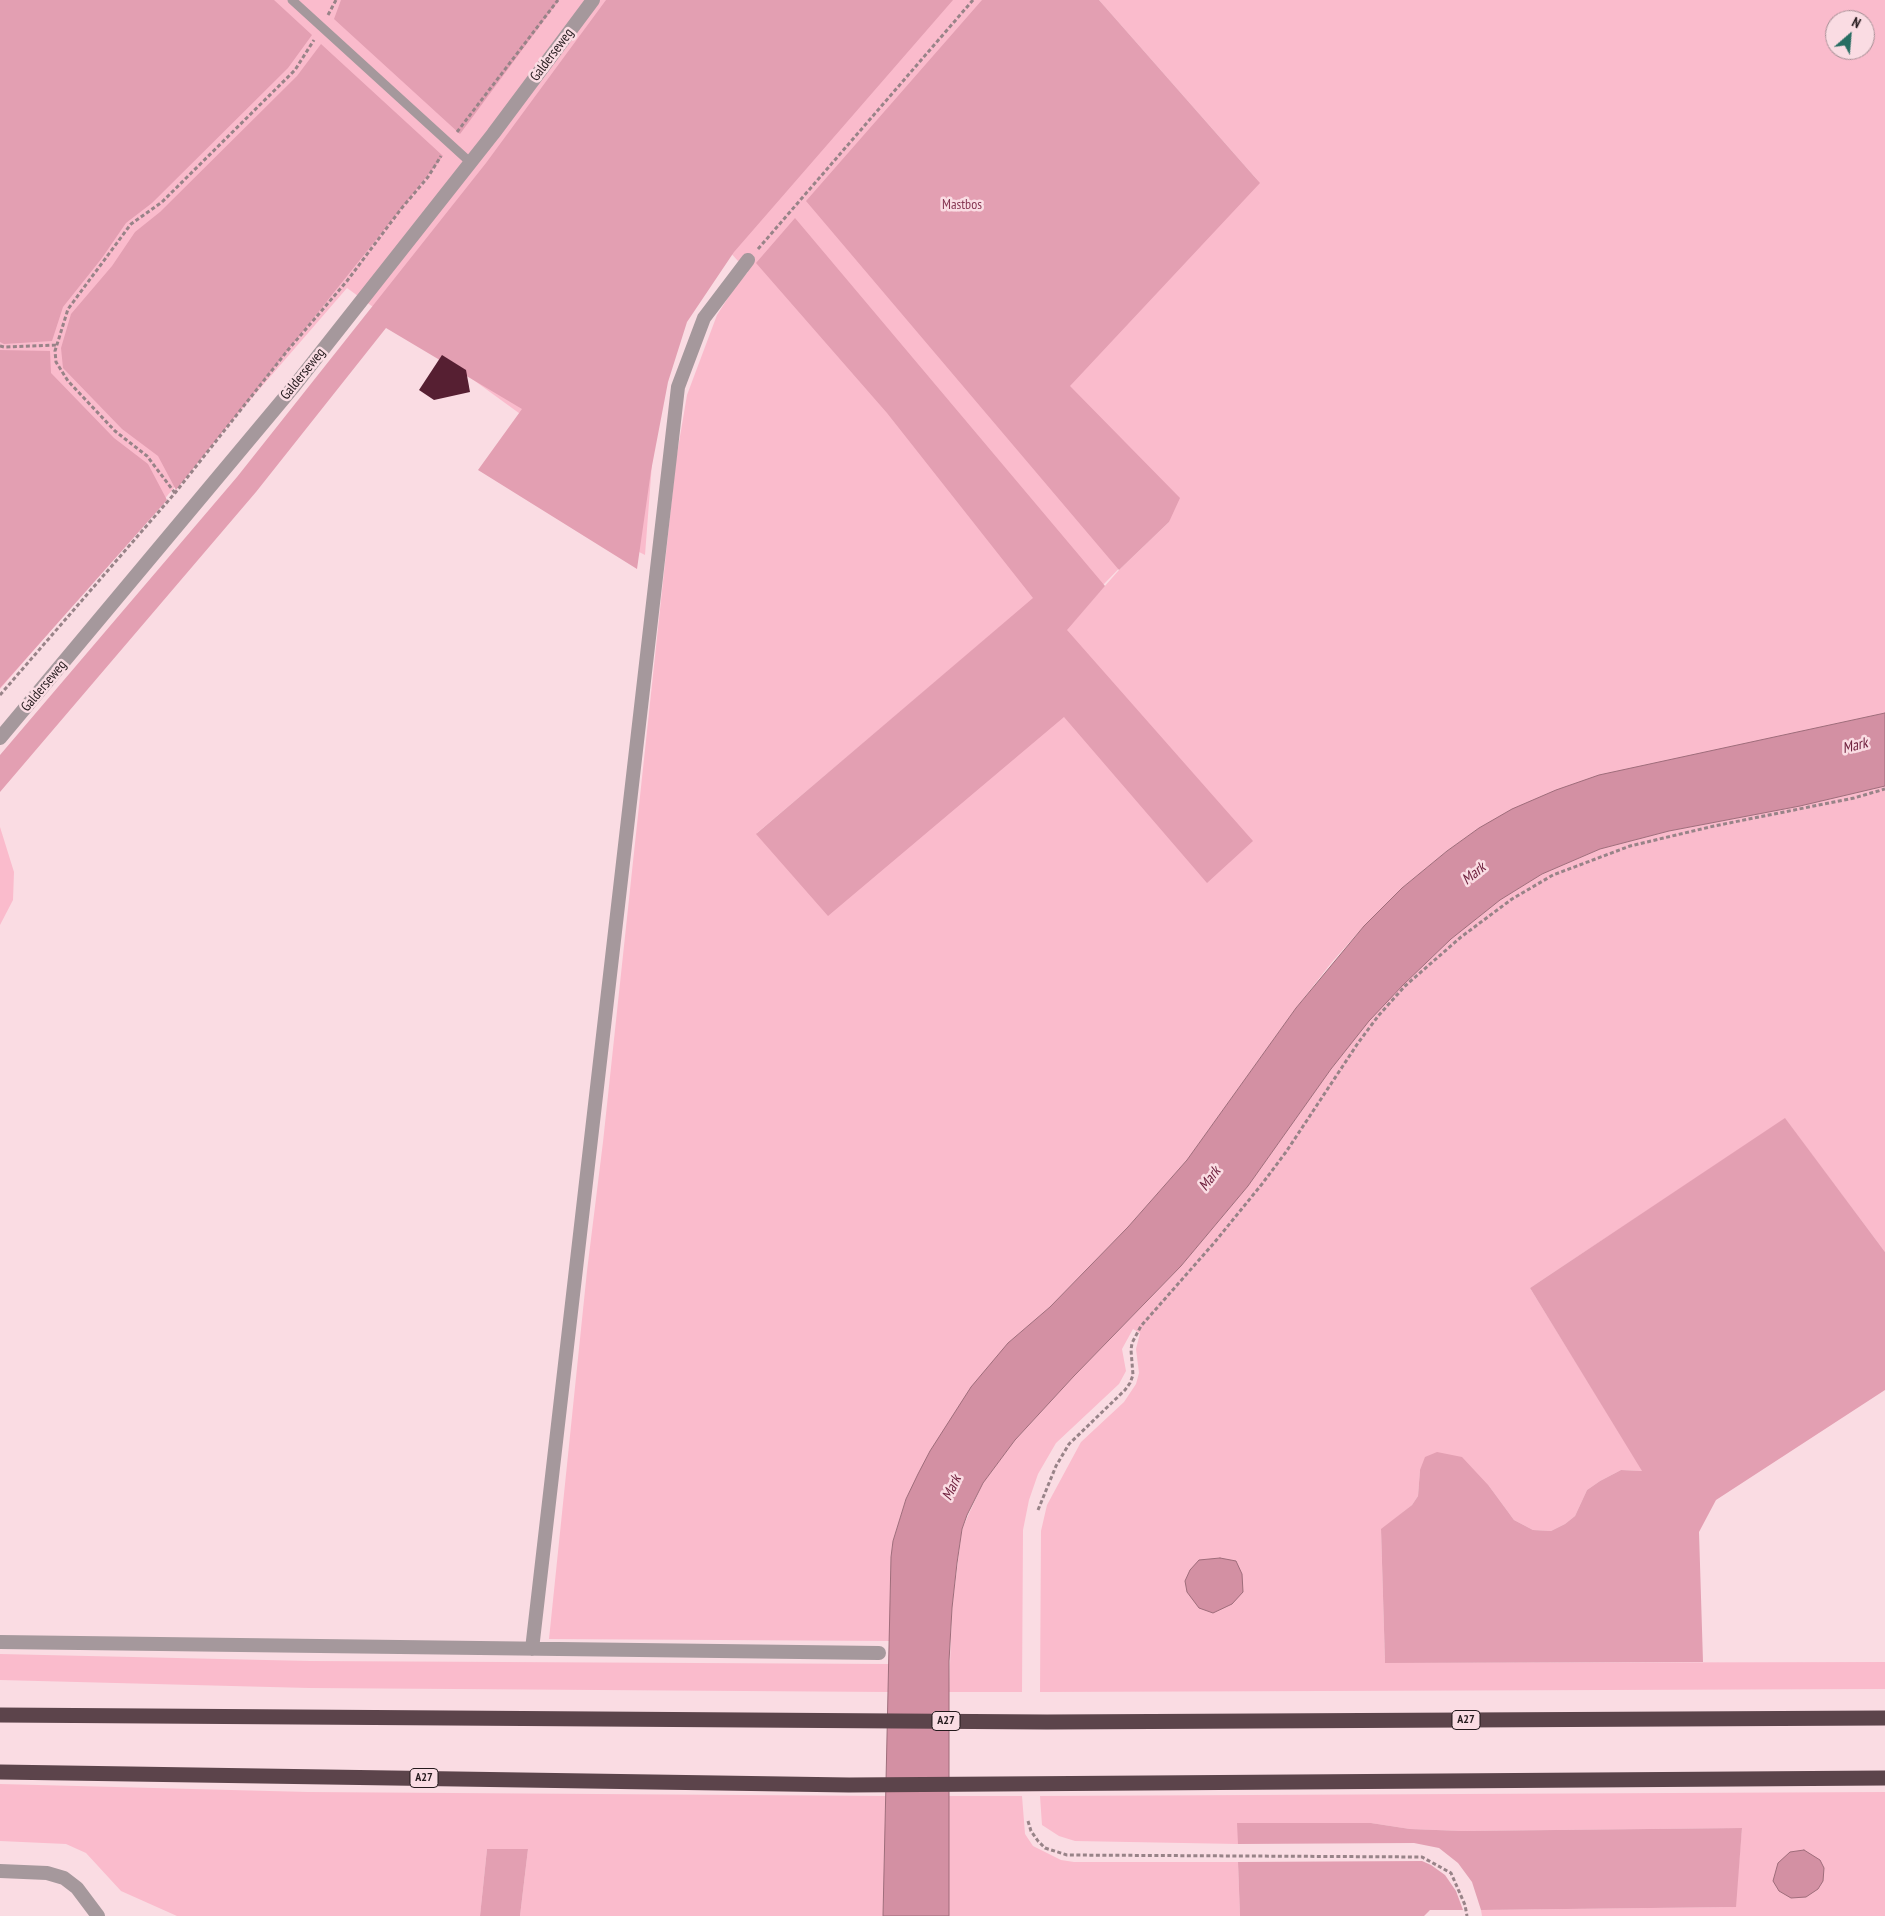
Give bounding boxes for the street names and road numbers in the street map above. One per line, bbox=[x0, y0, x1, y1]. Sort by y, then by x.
street label: Galderseweg bbox=[527, 25, 577, 85]
street label: Galderseweg bbox=[277, 345, 329, 403]
street label: Galderseweg bbox=[18, 657, 70, 715]
road number: A27 bbox=[1452, 1710, 1480, 1730]
road number: A27 bbox=[932, 1712, 960, 1730]
road number: A27 bbox=[410, 1769, 438, 1788]

